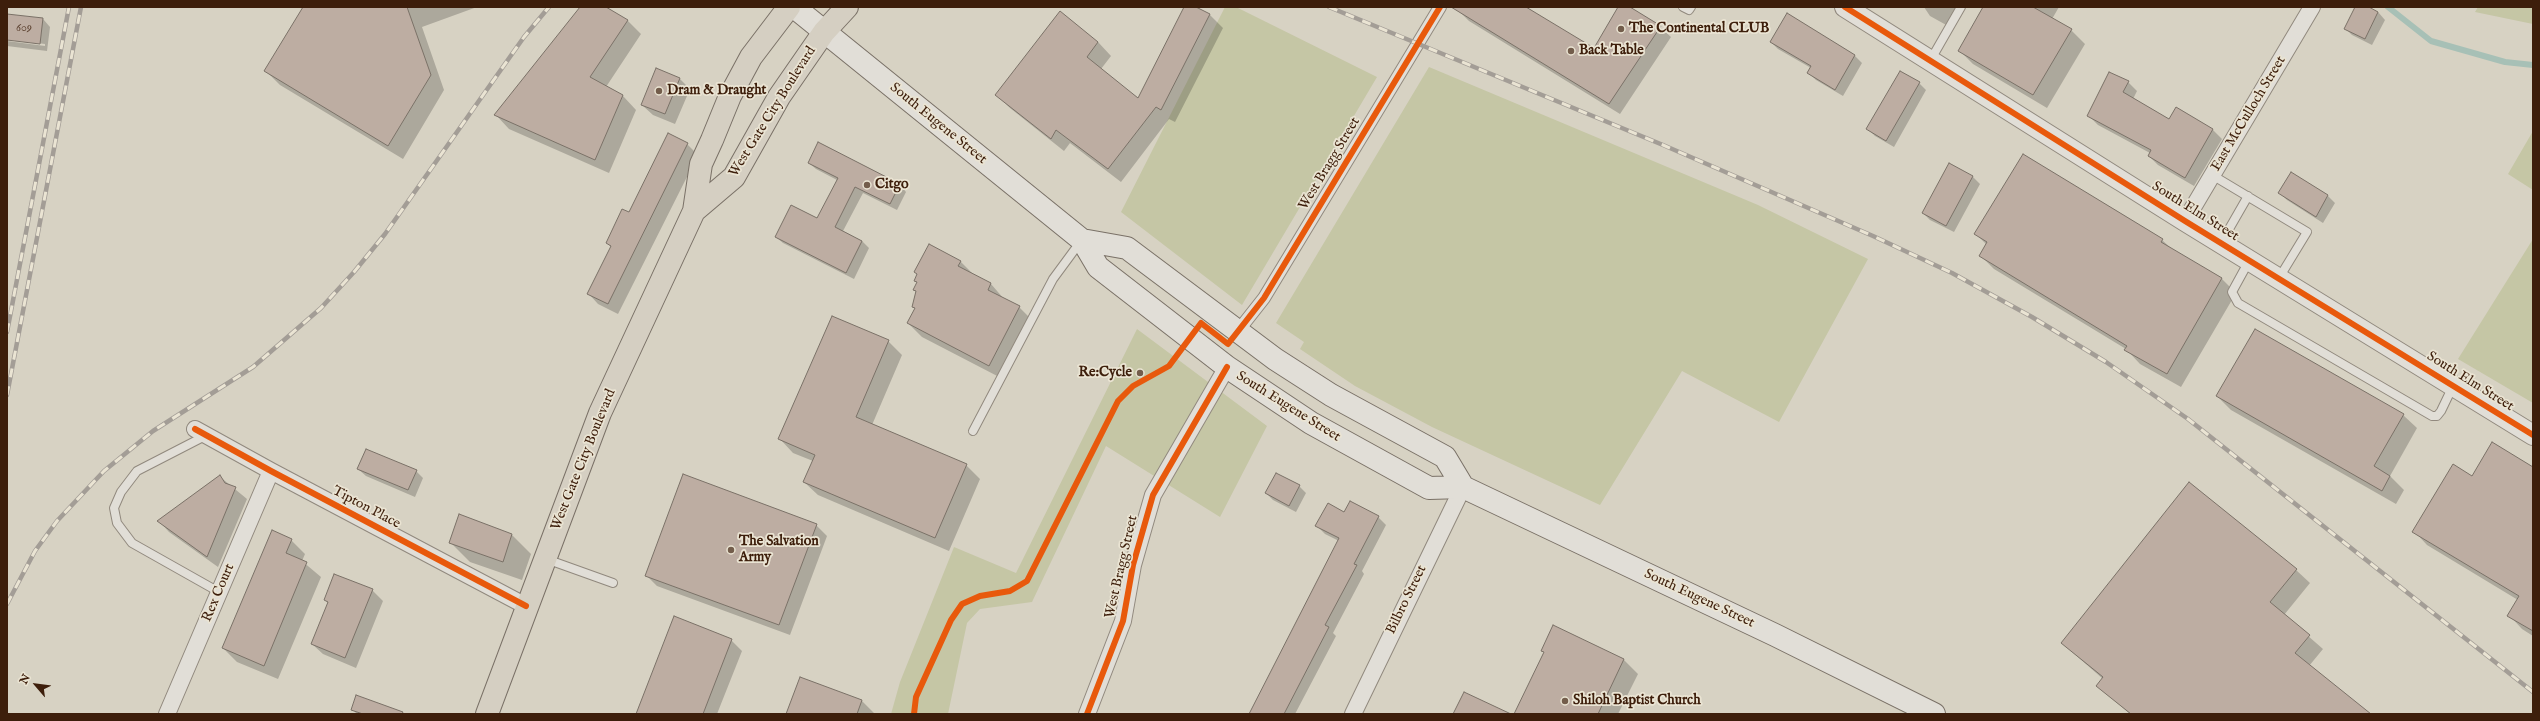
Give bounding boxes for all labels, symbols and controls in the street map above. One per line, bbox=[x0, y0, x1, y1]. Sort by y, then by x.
place label: The Continental CLUB bbox=[1629, 21, 1769, 37]
house number: 609 bbox=[16, 22, 32, 36]
marker: The Continental CLUB bbox=[1616, 24, 1626, 34]
place label: Back Table bbox=[1579, 43, 1644, 59]
street label: West Gate City Boulevard bbox=[726, 44, 820, 180]
marker: Back Table bbox=[1566, 46, 1576, 56]
street label: East McCulloch Street bbox=[2208, 53, 2290, 175]
street label: South Eugene Street bbox=[886, 80, 990, 168]
place label: Dram & Draught bbox=[667, 83, 766, 99]
marker: Dram & Draught bbox=[654, 86, 664, 96]
street label: West Bragg Street bbox=[1296, 115, 1364, 213]
place label: Citgo bbox=[875, 177, 909, 193]
street label: South Elm Street bbox=[2148, 179, 2242, 245]
marker: Citgo bbox=[862, 180, 872, 190]
street label: South Elm Street bbox=[2423, 349, 2517, 415]
place label: Re:Cycle bbox=[1078, 365, 1132, 381]
marker: Re:Cycle bbox=[1135, 368, 1145, 378]
street label: South Eugene Street bbox=[1233, 368, 1343, 446]
street label: West Gate City Boulevard bbox=[548, 387, 620, 533]
street label: Tipton Place bbox=[329, 483, 403, 533]
street label: West Bragg Street bbox=[1102, 514, 1142, 620]
place label: The Salvation Army bbox=[739, 534, 819, 566]
marker: The Salvation Army bbox=[726, 545, 736, 555]
street label: Rex Court bbox=[199, 561, 239, 625]
street label: Bilbro Street bbox=[1383, 563, 1431, 637]
street label: South Eugene Street bbox=[1641, 566, 1757, 632]
north arrow bbox=[16, 665, 56, 705]
text: N bbox=[17, 672, 34, 687]
place label: Shiloh Baptist Church bbox=[1573, 693, 1701, 709]
marker: Shiloh Baptist Church bbox=[1560, 696, 1570, 706]

